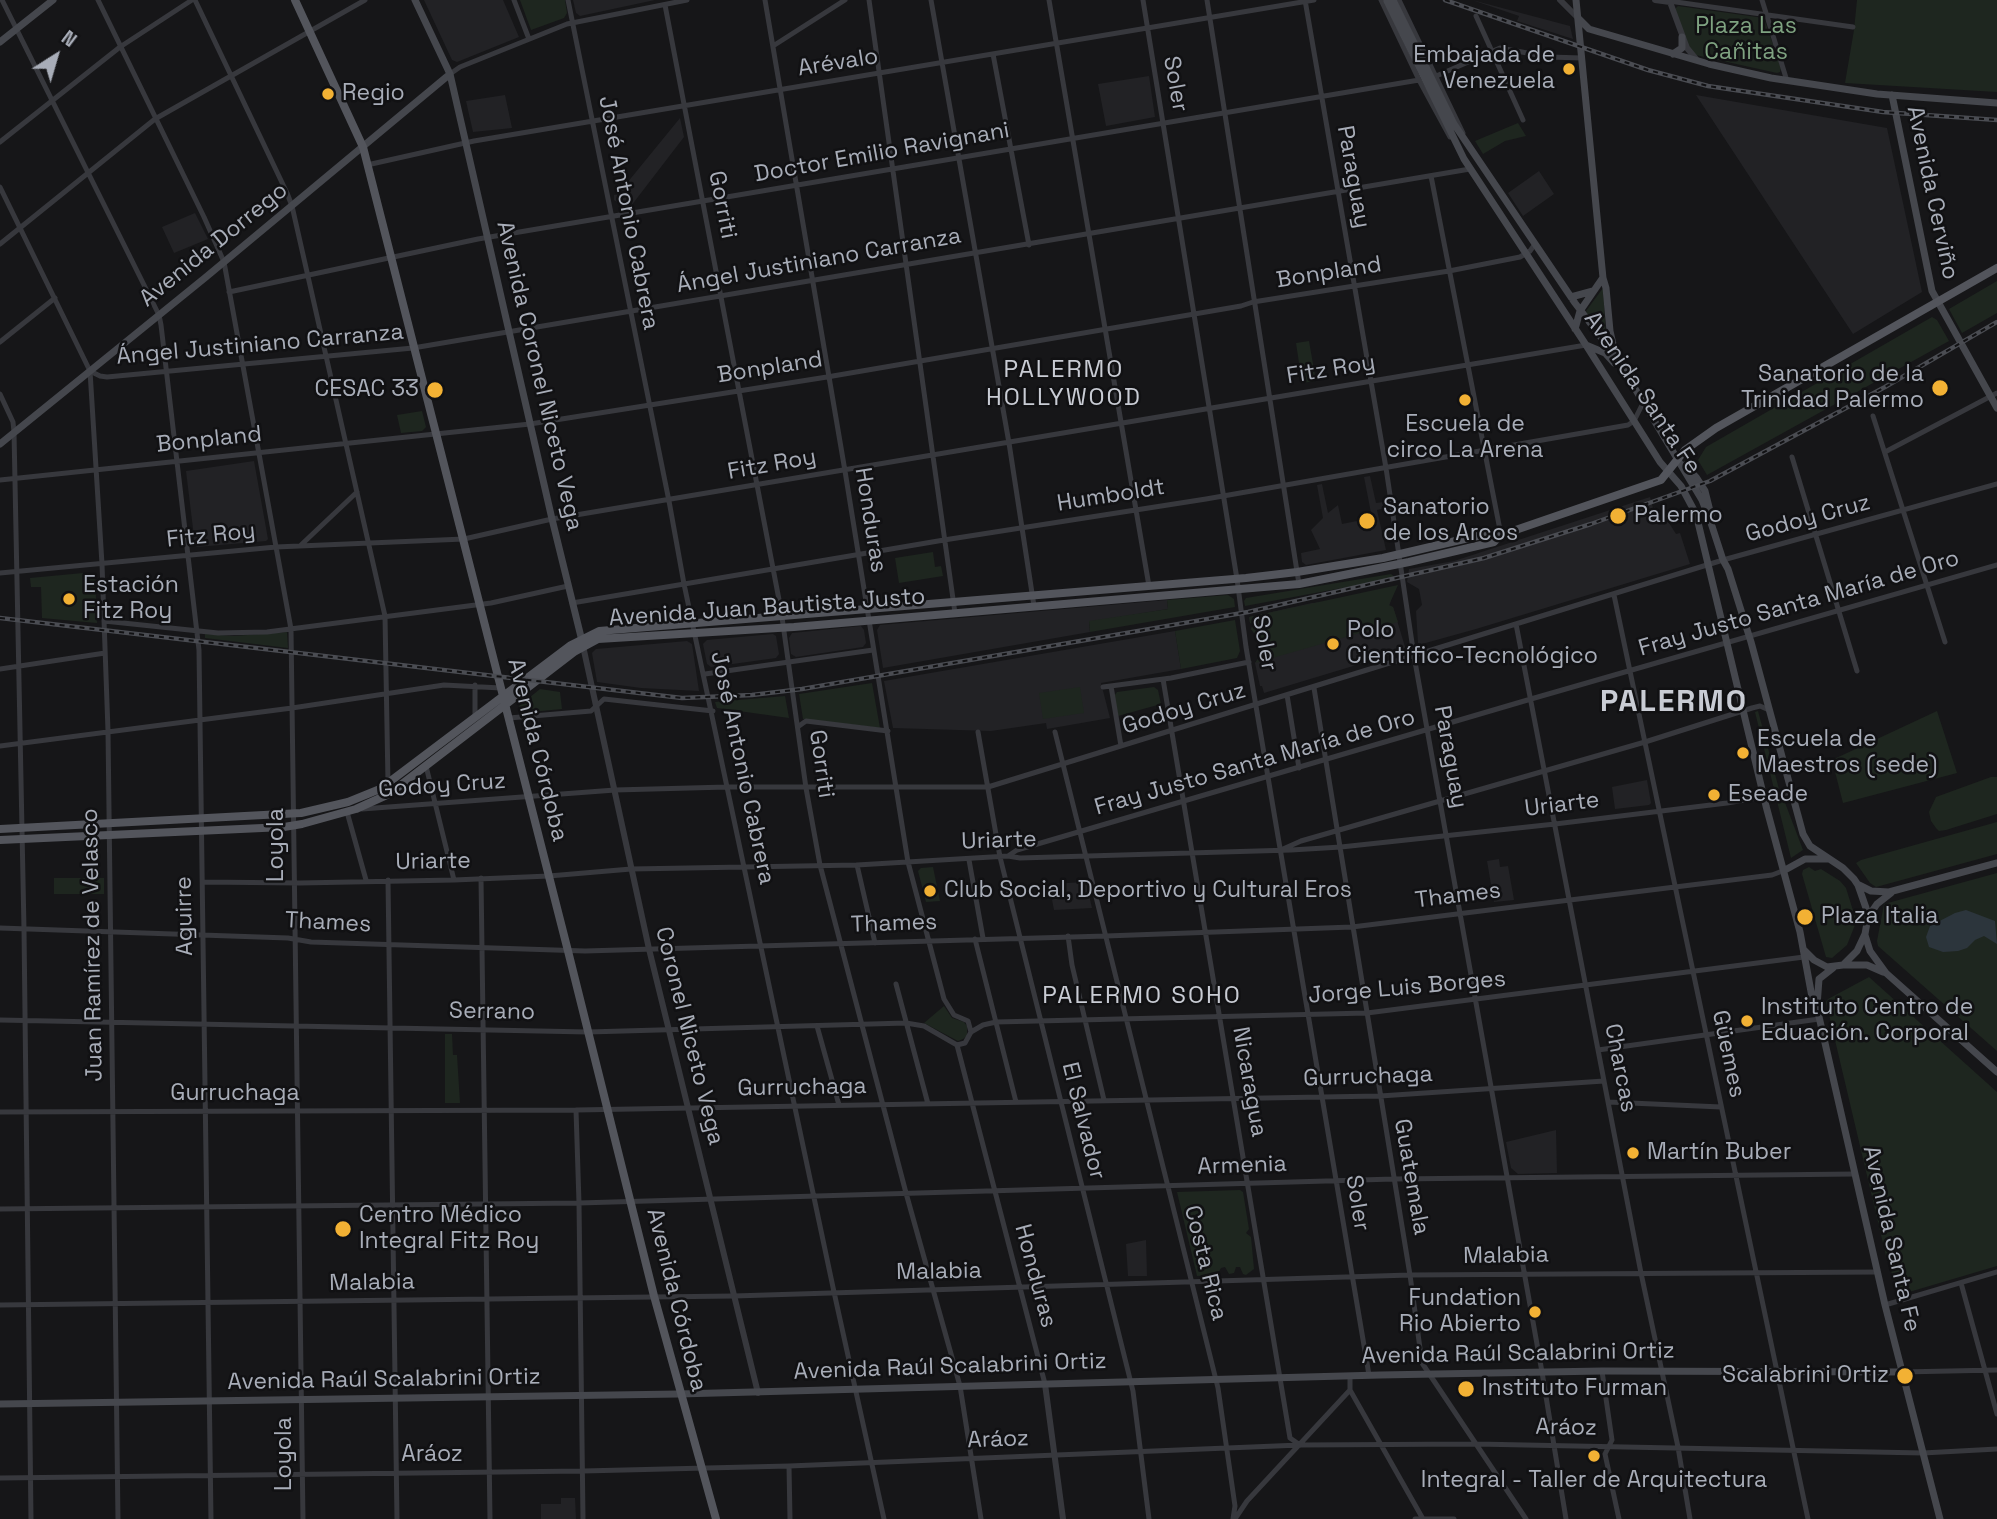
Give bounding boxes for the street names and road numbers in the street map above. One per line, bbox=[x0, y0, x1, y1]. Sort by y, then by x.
street label: Arévalo bbox=[796, 43, 880, 83]
street label: Soler bbox=[1157, 54, 1193, 114]
street label: José Antonio Cabrera bbox=[592, 94, 664, 332]
street label: Avenida Cerviño bbox=[1900, 104, 1964, 282]
street label: Doctor Emilio Ravignani bbox=[752, 117, 1012, 189]
street label: Paraguay bbox=[1330, 123, 1376, 231]
street label: Gorriti bbox=[702, 169, 742, 241]
street label: Avenida Dorrego bbox=[134, 177, 294, 313]
street label: Avenida Coronel Niceto Vega bbox=[490, 218, 588, 534]
street label: Ángel Justiniano Carranza bbox=[675, 222, 963, 300]
street label: Bonpland bbox=[1274, 251, 1384, 295]
street label: Avenida Santa Fe bbox=[1577, 307, 1707, 479]
street label: Ángel Justiniano Carranza bbox=[115, 319, 405, 371]
street label: Bonpland bbox=[715, 346, 825, 390]
street label: Fitz Roy bbox=[1285, 349, 1377, 391]
street label: Bonpland bbox=[155, 421, 263, 459]
street label: Fitz Roy bbox=[726, 444, 818, 486]
street label: Honduras bbox=[848, 466, 892, 574]
street label: Humboldt bbox=[1055, 474, 1167, 518]
street label: Godoy Cruz bbox=[1743, 489, 1873, 549]
street label: Fitz Roy bbox=[165, 518, 257, 554]
street label: Fray Justo Santa María de Oro bbox=[1635, 545, 1963, 663]
street label: Avenida Juan Bautista Justo bbox=[608, 583, 926, 633]
street label: Soler bbox=[1246, 613, 1282, 673]
street label: José Antonio Cabrera bbox=[704, 649, 780, 887]
street label: Avenida Córdoba bbox=[501, 656, 573, 844]
street label: Godoy Cruz bbox=[1119, 677, 1249, 741]
street label: Paraguay bbox=[1427, 703, 1473, 811]
street label: Fray Justo Santa María de Oro bbox=[1091, 704, 1419, 822]
street label: Gorriti bbox=[803, 728, 839, 800]
street label: Godoy Cruz bbox=[377, 768, 507, 804]
street label: Uriarte bbox=[1523, 787, 1601, 823]
street label: Juan Ramírez de Velasco bbox=[77, 808, 109, 1082]
street label: Loyola bbox=[263, 808, 291, 882]
street label: Uriarte bbox=[961, 826, 1037, 856]
street label: Uriarte bbox=[395, 848, 471, 876]
street label: Aguirre bbox=[171, 876, 199, 956]
street label: Thames bbox=[1413, 877, 1503, 915]
street label: Thames bbox=[284, 907, 372, 939]
street label: Thames bbox=[850, 909, 938, 939]
street label: Coronel Niceto Vega bbox=[649, 924, 729, 1148]
street label: Jorge Luis Borges bbox=[1307, 966, 1507, 1010]
street label: Serrano bbox=[449, 997, 535, 1027]
street label: Güemes bbox=[1705, 1008, 1751, 1100]
street label: Charcas bbox=[1598, 1022, 1642, 1114]
street label: Nicaragua bbox=[1226, 1025, 1272, 1139]
street label: El Salvador bbox=[1055, 1059, 1111, 1183]
street label: Gurruchaga bbox=[1303, 1061, 1433, 1093]
street label: Gurruchaga bbox=[737, 1073, 867, 1103]
street label: Gurruchaga bbox=[170, 1080, 300, 1108]
street label: Guatemala bbox=[1387, 1117, 1435, 1237]
street label: Avenida Santa Fe bbox=[1856, 1143, 1926, 1335]
street label: Armenia bbox=[1197, 1151, 1287, 1181]
street label: Soler bbox=[1339, 1173, 1375, 1233]
street label: Costa Rica bbox=[1177, 1203, 1233, 1323]
street label: Avenida Córdoba bbox=[640, 1206, 712, 1394]
street label: Honduras bbox=[1008, 1221, 1062, 1331]
street label: Malabia bbox=[1463, 1241, 1549, 1271]
street label: Malabia bbox=[896, 1257, 982, 1287]
street label: Malabia bbox=[329, 1268, 415, 1298]
street label: Avenida Raúl Scalabrini Ortiz bbox=[1361, 1337, 1675, 1371]
street label: Avenida Raúl Scalabrini Ortiz bbox=[793, 1348, 1107, 1386]
street label: Avenida Raúl Scalabrini Ortiz bbox=[227, 1363, 541, 1397]
street label: Aráoz bbox=[1535, 1414, 1597, 1442]
street label: Loyola bbox=[271, 1417, 299, 1491]
street label: Aráoz bbox=[967, 1425, 1029, 1455]
street label: Aráoz bbox=[401, 1441, 463, 1469]

